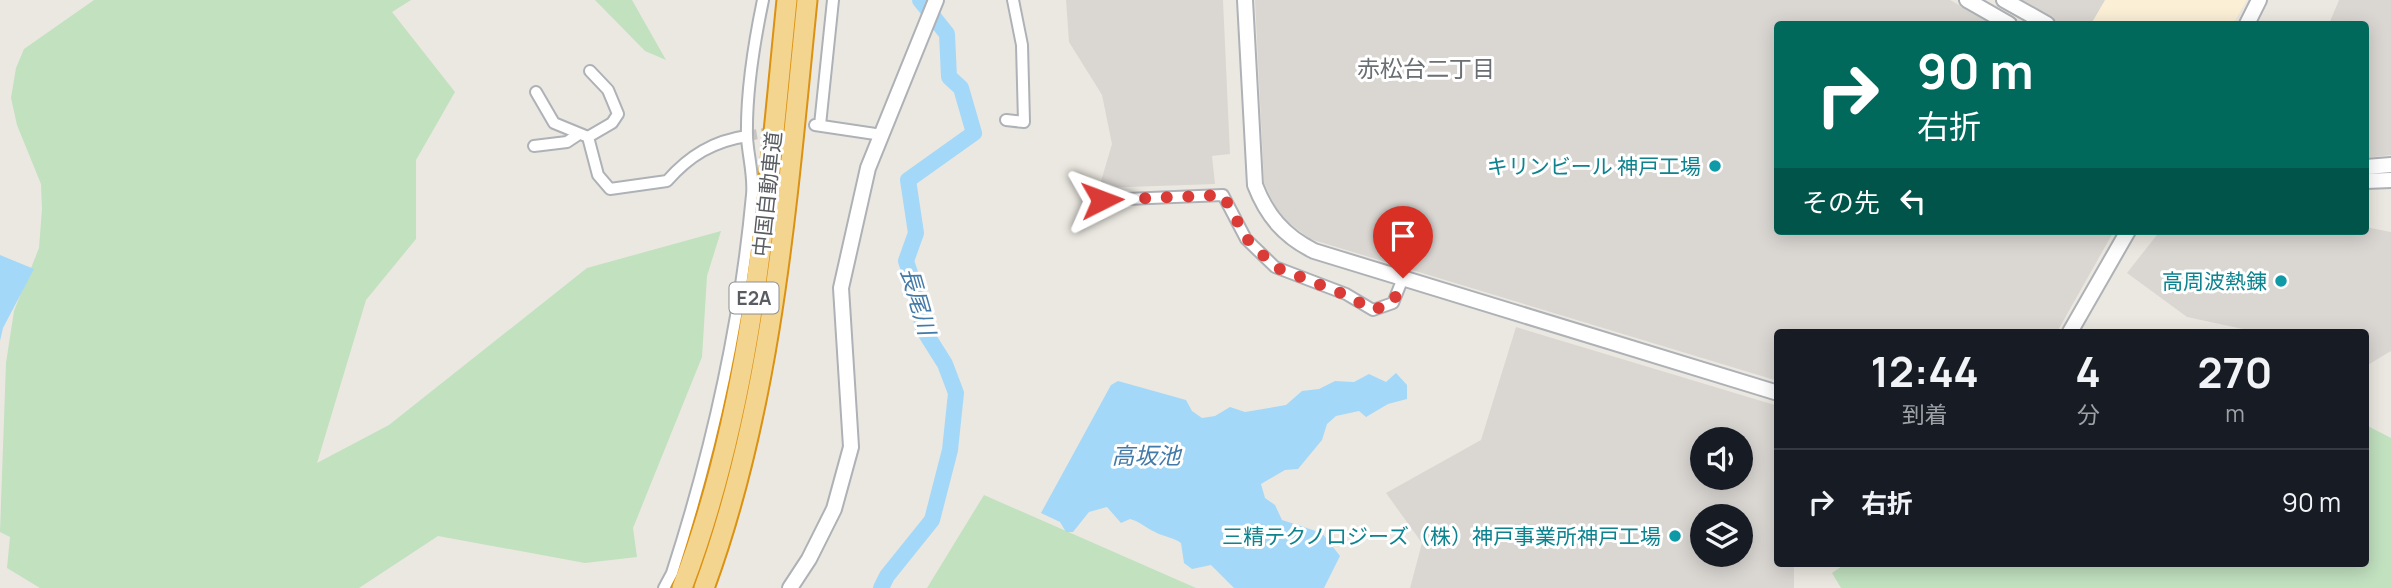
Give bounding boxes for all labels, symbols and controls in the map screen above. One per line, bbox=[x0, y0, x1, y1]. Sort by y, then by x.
text: 90 m bbox=[1917, 37, 2034, 104]
icon: right bbox=[1802, 49, 1893, 140]
district label: 赤松台二丁目 bbox=[1357, 52, 1495, 84]
text: 右折 bbox=[1917, 104, 1981, 148]
street label: 中国自動車道 bbox=[746, 130, 788, 258]
place label: キリンビール 神戸工場 bbox=[1487, 152, 1701, 180]
marker: キリンビール 神戸工場 bbox=[1707, 158, 1723, 174]
position arrow bbox=[1065, 163, 1139, 237]
icon: left bbox=[1894, 182, 1932, 220]
text: その先 bbox=[1802, 184, 1880, 220]
pin bbox=[1373, 206, 1433, 278]
icon: arrive bbox=[1384, 217, 1422, 255]
water label: 長尾川 bbox=[894, 263, 945, 341]
place label: 高周波熱錬 bbox=[2162, 267, 2267, 295]
marker: 高周波熱錬 bbox=[2273, 273, 2289, 289]
road number: E2A bbox=[730, 282, 778, 314]
text: 12:44 bbox=[1870, 342, 1979, 400]
text: 4 bbox=[2075, 342, 2101, 400]
text: 270 bbox=[2197, 343, 2272, 401]
text: m bbox=[2225, 397, 2245, 429]
text: 到着 bbox=[1902, 398, 1948, 430]
text: 分 bbox=[2077, 398, 2100, 430]
map controls bbox=[1690, 427, 1753, 567]
button: sound bbox=[1690, 427, 1753, 490]
water label: 高坂池 bbox=[1112, 439, 1183, 471]
icon: right bbox=[1802, 483, 1840, 521]
text: 90 m bbox=[2282, 484, 2341, 520]
text: 右折 bbox=[1861, 485, 1913, 521]
button: layers bbox=[1690, 504, 1753, 567]
place label: 三精テクノロジーズ（株）神戸事業所神戸工場 bbox=[1222, 522, 1661, 550]
marker: 三精テクノロジーズ（株）神戸事業所神戸工場 bbox=[1667, 528, 1683, 544]

